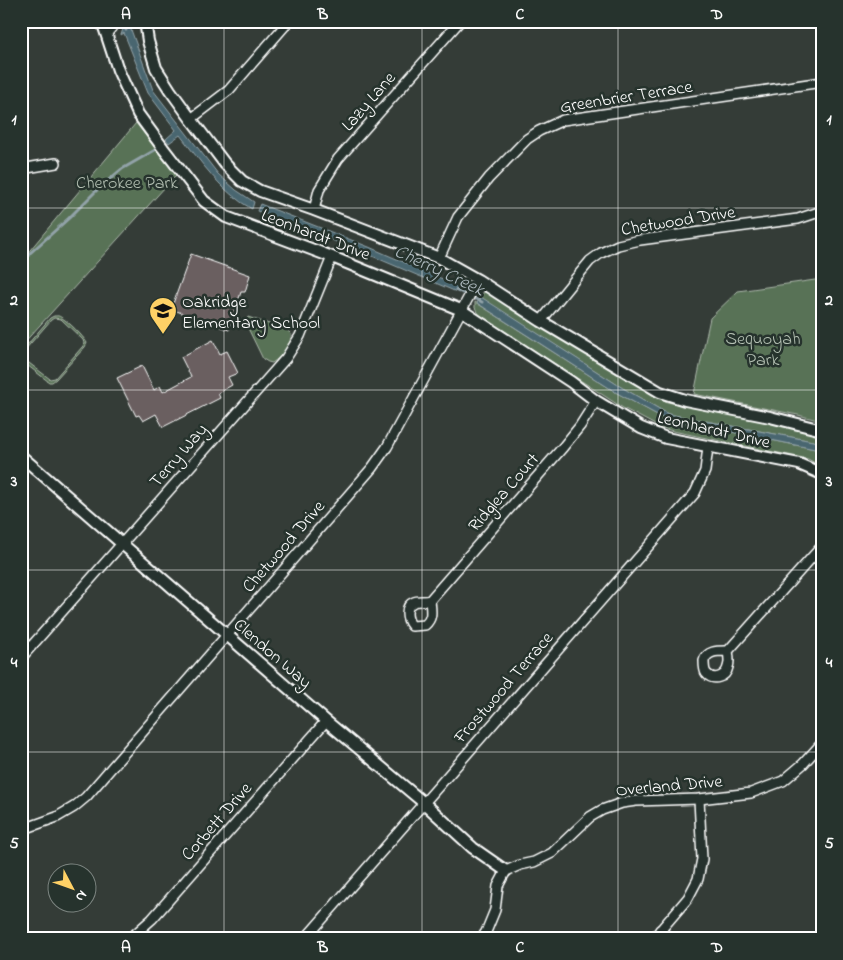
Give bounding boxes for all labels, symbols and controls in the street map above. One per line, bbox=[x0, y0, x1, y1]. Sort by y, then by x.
text: A bbox=[121, 3, 131, 27]
text: B bbox=[317, 3, 329, 27]
text: C bbox=[516, 3, 525, 27]
text: D bbox=[710, 3, 723, 27]
street label: Lazy Lane bbox=[336, 66, 403, 138]
street label: Greenbrier Terrace bbox=[558, 75, 695, 121]
text: 1 bbox=[11, 108, 17, 132]
text: 1 bbox=[826, 108, 832, 132]
park label: Cherokee Park bbox=[76, 171, 178, 197]
street label: Chetwood Drive bbox=[619, 200, 738, 244]
street label: Leonhardt Drive bbox=[257, 203, 375, 269]
water label: Cherry Creek bbox=[389, 239, 489, 304]
text: 2 bbox=[9, 289, 18, 313]
text: 2 bbox=[824, 289, 833, 313]
place label: Oakridge Elementary School bbox=[182, 290, 320, 337]
school or university icon: Oakridge Elementary School bbox=[148, 296, 178, 335]
park label: Sequoyah Park bbox=[726, 327, 801, 374]
street label: Leonhardt Drive bbox=[655, 405, 773, 457]
street label: Terry Way bbox=[144, 418, 215, 494]
street label: Ridglea Court bbox=[463, 448, 547, 539]
text: 3 bbox=[10, 470, 18, 494]
text: 3 bbox=[825, 470, 833, 494]
street label: Chetwood Drive bbox=[237, 495, 333, 599]
street label: Clendon Way bbox=[227, 613, 317, 696]
street label: Frostwood Terrace bbox=[448, 626, 561, 751]
text: 4 bbox=[10, 651, 18, 675]
text: 4 bbox=[825, 651, 833, 675]
street label: Overland Drive bbox=[615, 769, 724, 805]
street label: Corbett Drive bbox=[176, 777, 260, 867]
text: 5 bbox=[9, 832, 19, 856]
text: 5 bbox=[824, 832, 834, 856]
north arrow bbox=[48, 862, 98, 912]
text: N bbox=[70, 885, 92, 906]
text: A bbox=[121, 936, 131, 960]
text: B bbox=[317, 936, 329, 960]
text: C bbox=[516, 936, 525, 960]
text: D bbox=[710, 936, 723, 960]

